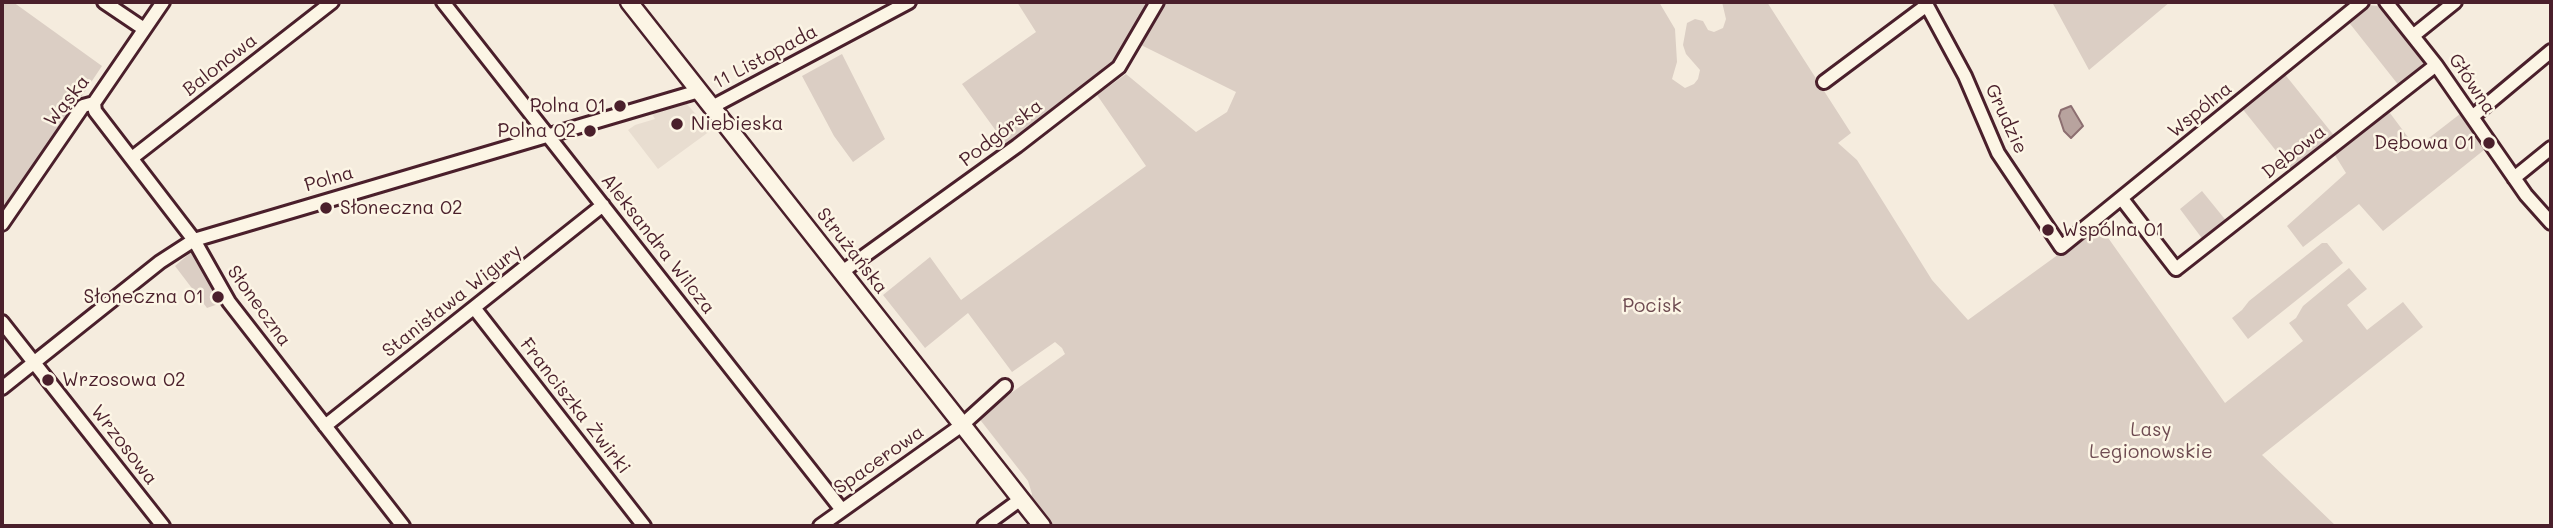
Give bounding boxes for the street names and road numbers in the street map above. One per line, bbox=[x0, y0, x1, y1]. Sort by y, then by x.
street label: 11 Listopada bbox=[709, 20, 821, 94]
street label: Balonowa bbox=[178, 29, 262, 101]
street label: Główna bbox=[2443, 49, 2501, 119]
street label: Wąska bbox=[39, 71, 95, 131]
street label: Wspólna bbox=[2163, 77, 2237, 143]
street label: Grudzie bbox=[1980, 81, 2032, 157]
street label: Podgórska bbox=[955, 94, 1047, 172]
street label: Dębowa bbox=[2258, 120, 2330, 184]
street label: Polna bbox=[302, 161, 356, 197]
street label: Aleksandra Wilcza bbox=[596, 169, 720, 319]
street label: Strużańska bbox=[811, 203, 893, 299]
street label: Stanisława Wigury bbox=[378, 240, 526, 362]
street label: Słoneczna bbox=[222, 261, 296, 351]
street label: Franciszka Żwirki bbox=[515, 334, 635, 478]
street label: Wrzosowa bbox=[86, 400, 162, 490]
street label: Spacerowa bbox=[830, 421, 928, 499]

